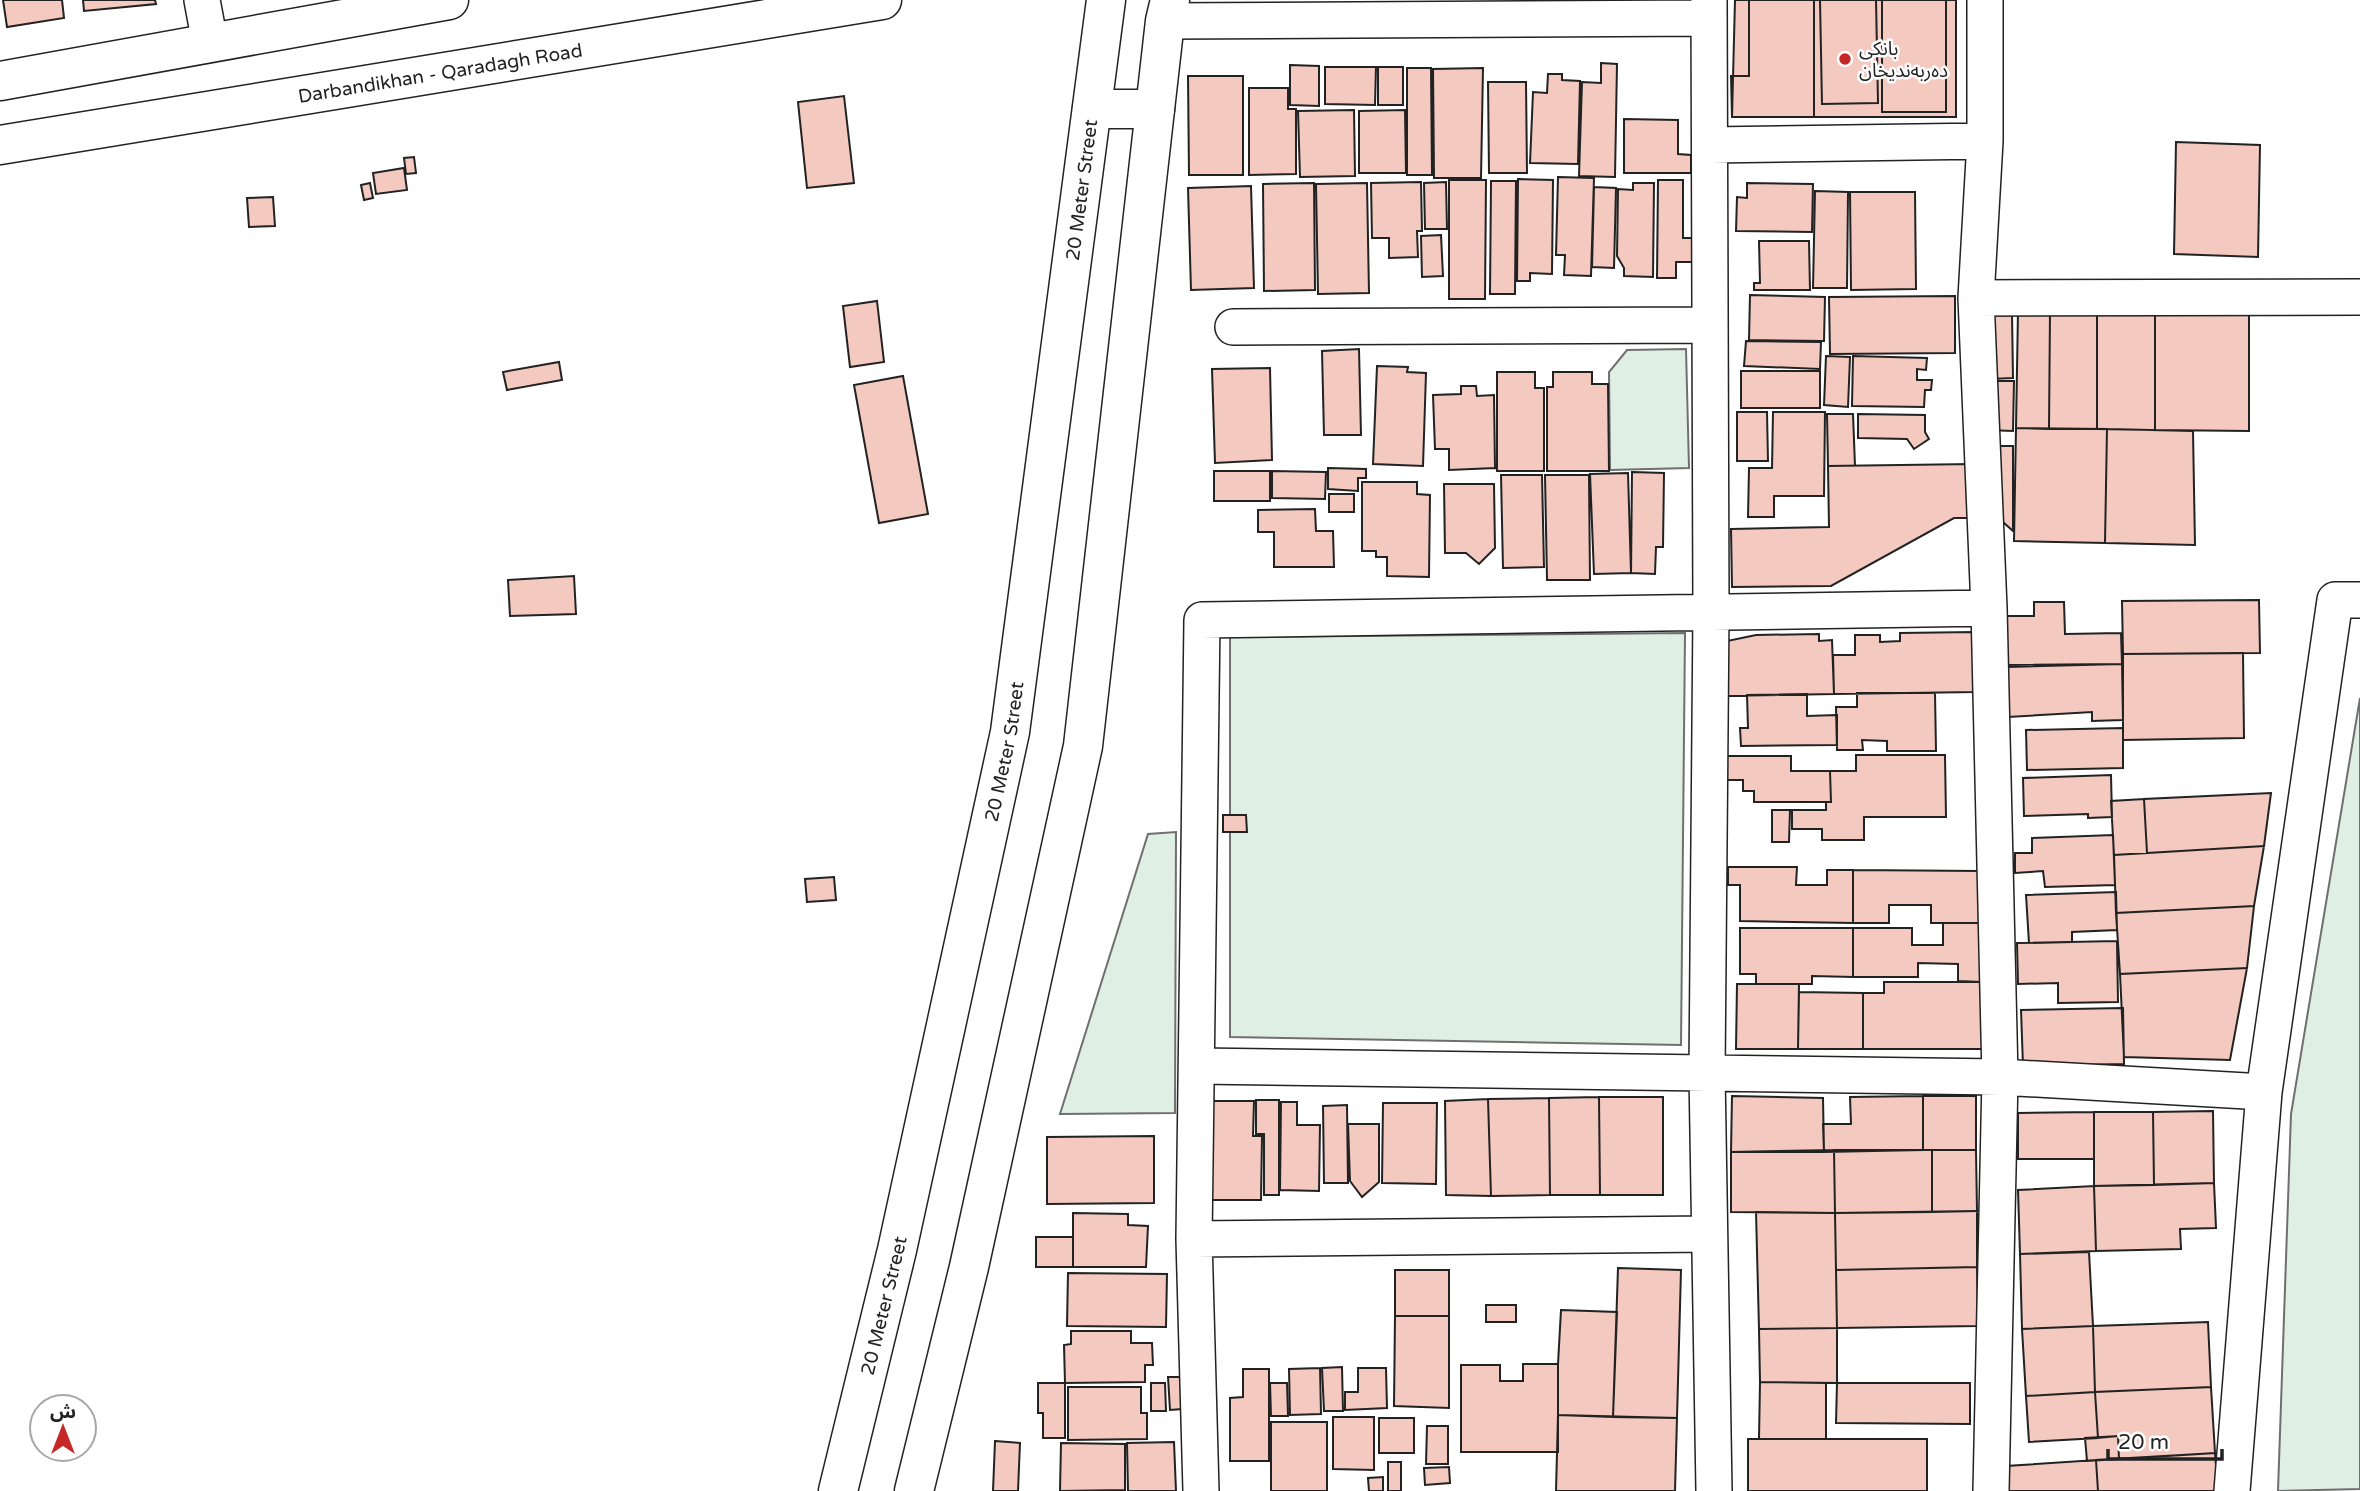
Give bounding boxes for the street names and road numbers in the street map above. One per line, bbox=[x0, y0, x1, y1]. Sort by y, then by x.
street label: Darbandikhan - Qaradagh Road bbox=[296, 39, 584, 108]
street label: 20 Meter Street bbox=[1062, 118, 1102, 262]
street label: 20 Meter Street bbox=[981, 680, 1029, 824]
street label: 20 Meter Street bbox=[857, 1234, 912, 1377]

